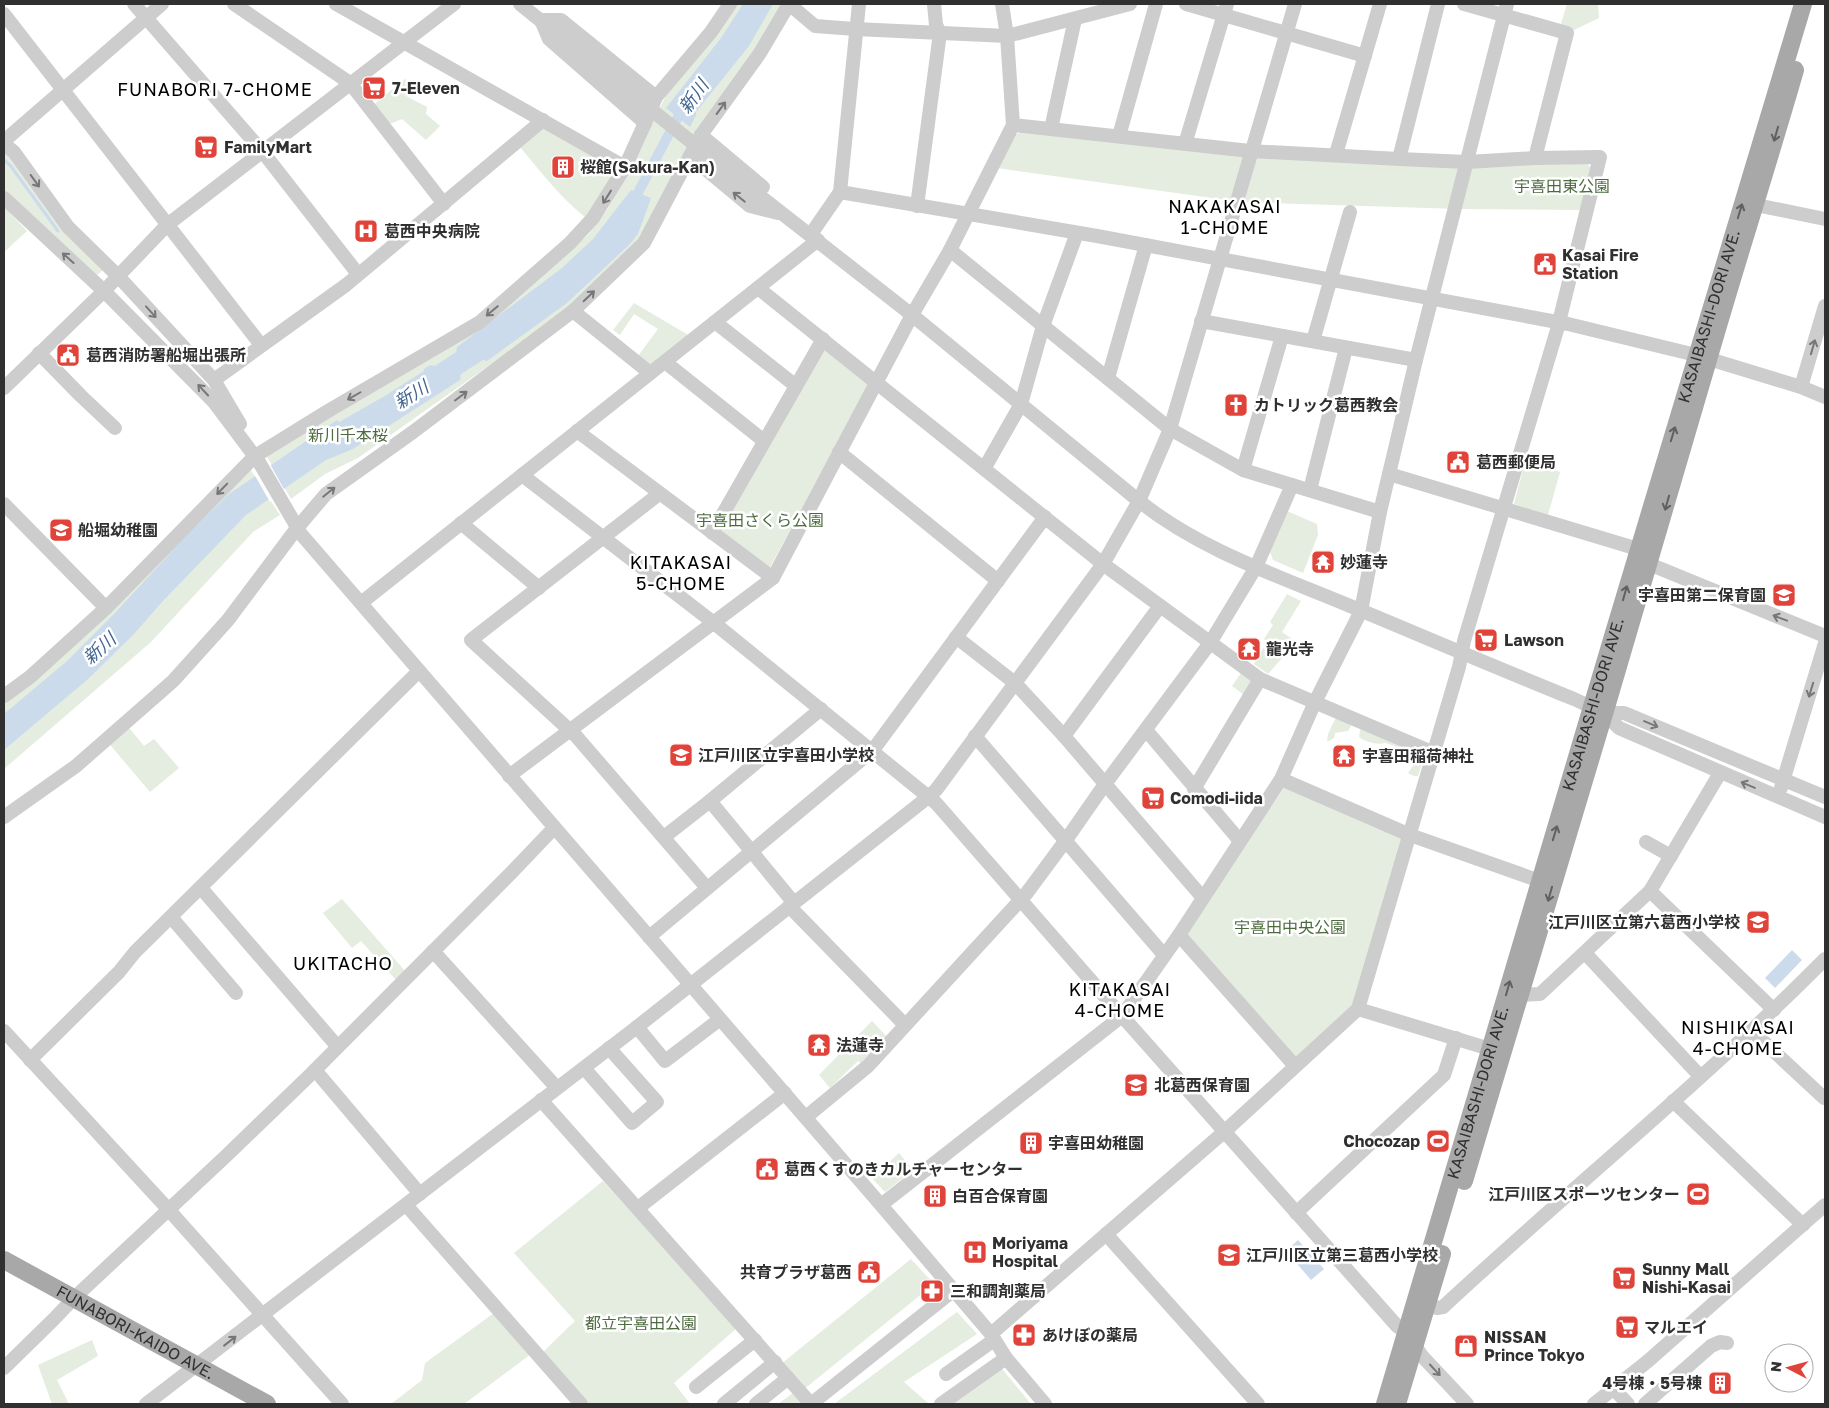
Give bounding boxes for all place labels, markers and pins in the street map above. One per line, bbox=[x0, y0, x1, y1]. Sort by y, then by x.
supermarket icon: 7-Eleven bbox=[361, 75, 387, 101]
place label: 7-Eleven bbox=[392, 78, 460, 98]
supermarket icon: FamilyMart bbox=[193, 134, 219, 160]
place label: FamilyMart bbox=[224, 137, 312, 157]
building icon: 桜館(Sakura-Kan) bbox=[550, 154, 576, 180]
place label: 桜館(Sakura-Kan) bbox=[580, 157, 715, 177]
hospital icon: 葛西中央病院 bbox=[353, 218, 379, 244]
place label: 葛西中央病院 bbox=[384, 221, 480, 241]
place label: Kasai Fire Station bbox=[1562, 245, 1639, 283]
public building icon: Kasai Fire Station bbox=[1532, 251, 1558, 277]
public building icon: 葛西消防署船堀出張所 bbox=[55, 342, 81, 368]
place label: 葛西消防署船堀出張所 bbox=[86, 345, 246, 365]
church icon: カトリック葛西教会 bbox=[1223, 392, 1249, 418]
place label: カトリック葛西教会 bbox=[1254, 395, 1398, 415]
public building icon: 葛西郵便局 bbox=[1445, 449, 1471, 475]
place label: 葛西郵便局 bbox=[1476, 452, 1556, 472]
school or university icon: 船堀幼稚園 bbox=[48, 517, 74, 543]
place label: 船堀幼稚園 bbox=[78, 520, 158, 540]
temple icon: 妙蓮寺 bbox=[1310, 549, 1336, 575]
place label: 妙蓮寺 bbox=[1340, 552, 1388, 572]
school or university icon: 宇喜田第二保育園 bbox=[1771, 582, 1797, 608]
place label: 宇喜田第二保育園 bbox=[1638, 585, 1766, 605]
supermarket icon: Lawson bbox=[1473, 627, 1499, 653]
place label: Lawson bbox=[1504, 630, 1564, 650]
temple icon: 龍光寺 bbox=[1236, 636, 1262, 662]
place label: 龍光寺 bbox=[1266, 639, 1314, 659]
school or university icon: 江戸川区立宇喜田小学校 bbox=[668, 742, 694, 768]
temple icon: 宇喜田稲荷神社 bbox=[1331, 743, 1357, 769]
place label: 江戸川区立宇喜田小学校 bbox=[698, 745, 874, 765]
place label: 宇喜田稲荷神社 bbox=[1362, 746, 1474, 766]
supermarket icon: Comodi-iida bbox=[1140, 785, 1166, 811]
place label: Comodi-iida bbox=[1170, 788, 1263, 808]
school or university icon: 江戸川区立第六葛西小学校 bbox=[1745, 909, 1771, 935]
place label: 江戸川区立第六葛西小学校 bbox=[1548, 912, 1740, 932]
temple icon: 法蓮寺 bbox=[806, 1032, 832, 1058]
place label: 法蓮寺 bbox=[836, 1035, 884, 1055]
school or university icon: 北葛西保育園 bbox=[1123, 1072, 1149, 1098]
place label: 北葛西保育園 bbox=[1154, 1075, 1250, 1095]
sports icon: Chocozap bbox=[1425, 1128, 1451, 1154]
building icon: 宇喜田幼稚園 bbox=[1018, 1130, 1044, 1156]
place label: Chocozap bbox=[1343, 1131, 1420, 1151]
place label: 宇喜田幼稚園 bbox=[1048, 1133, 1144, 1153]
public building icon: 葛西くすのきカルチャーセンター bbox=[754, 1156, 780, 1182]
place label: 葛西くすのきカルチャーセンター bbox=[784, 1159, 1023, 1179]
sports icon: 江戸川区スポーツセンター bbox=[1685, 1181, 1711, 1207]
building icon: 白百合保育園 bbox=[922, 1183, 948, 1209]
place label: 江戸川区スポーツセンター bbox=[1488, 1184, 1680, 1204]
place label: 白百合保育園 bbox=[952, 1186, 1048, 1206]
place label: Moriyama Hospital bbox=[992, 1233, 1068, 1271]
hospital icon: Moriyama Hospital bbox=[962, 1239, 988, 1265]
school or university icon: 江戸川区立第三葛西小学校 bbox=[1216, 1242, 1242, 1268]
place label: 江戸川区立第三葛西小学校 bbox=[1246, 1245, 1438, 1265]
public building icon: 共育プラザ葛西 bbox=[856, 1259, 882, 1285]
place label: Sunny Mall Nishi-Kasai bbox=[1642, 1259, 1731, 1297]
place label: 共育プラザ葛西 bbox=[740, 1262, 852, 1282]
supermarket icon: Sunny Mall Nishi-Kasai bbox=[1611, 1265, 1637, 1291]
pharmacy icon: 三和調剤薬局 bbox=[919, 1278, 945, 1304]
place label: 三和調剤薬局 bbox=[950, 1281, 1046, 1301]
supermarket icon: マルエイ bbox=[1614, 1314, 1640, 1340]
place label: マルエイ bbox=[1644, 1317, 1708, 1337]
pharmacy icon: あけぼの薬局 bbox=[1011, 1322, 1037, 1348]
place label: あけぼの薬局 bbox=[1042, 1325, 1138, 1345]
place label: NISSAN Prince Tokyo bbox=[1484, 1327, 1585, 1365]
shop icon: NISSAN Prince Tokyo bbox=[1453, 1333, 1479, 1359]
building icon: 4号棟・5号棟 bbox=[1707, 1370, 1733, 1396]
place label: 4号棟・5号棟 bbox=[1602, 1373, 1702, 1393]

